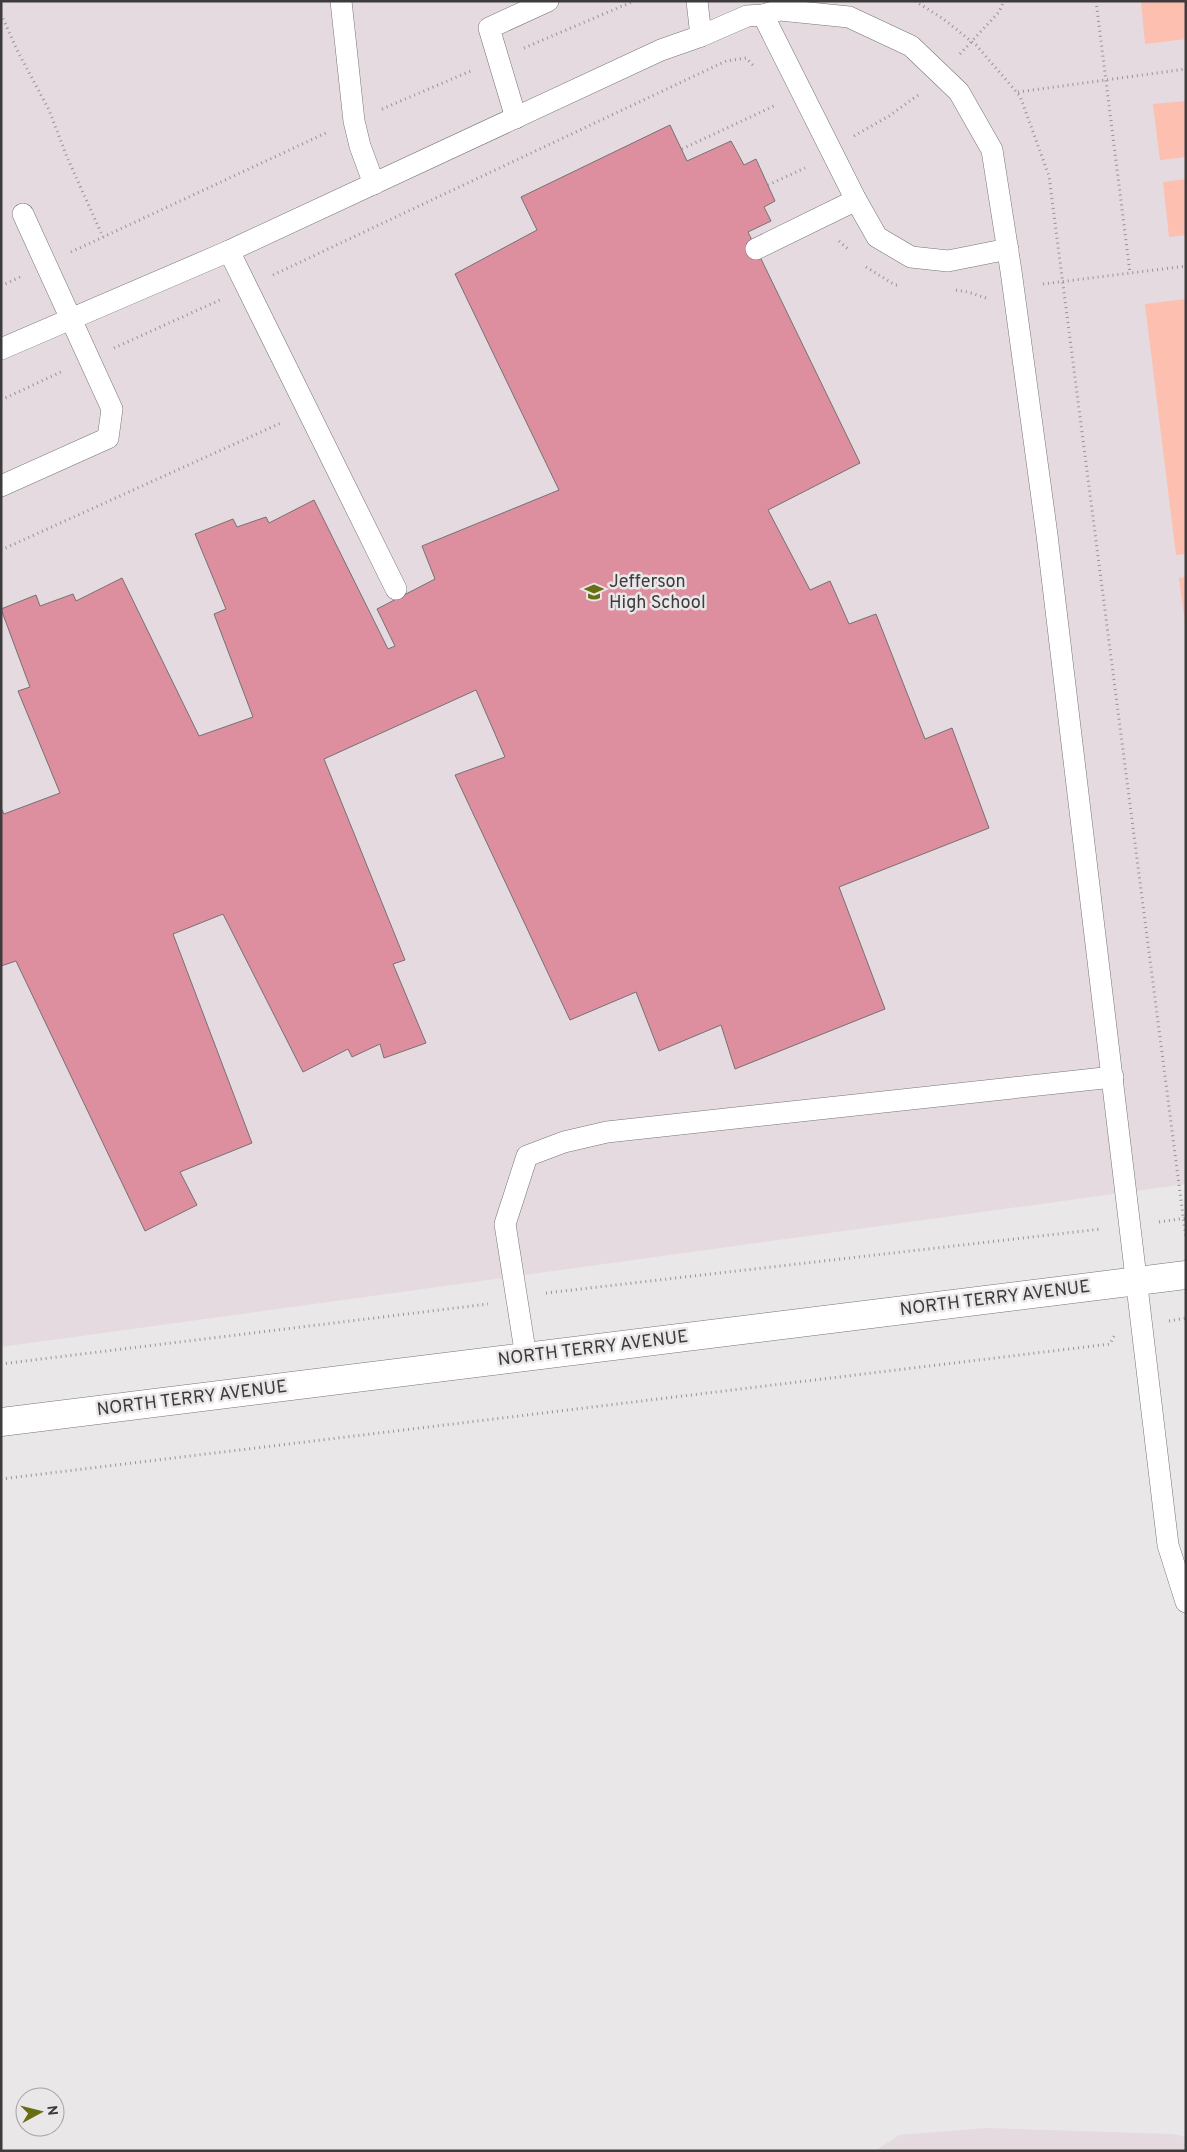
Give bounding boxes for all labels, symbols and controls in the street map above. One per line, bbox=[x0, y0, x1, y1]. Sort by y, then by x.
place label: Jefferson High School bbox=[609, 571, 706, 615]
school or university icon: Jefferson High School bbox=[583, 581, 605, 603]
street label: NORTH TERRY AVENUE bbox=[899, 1276, 1091, 1322]
street label: NORTH TERRY AVENUE bbox=[497, 1326, 689, 1372]
street label: NORTH TERRY AVENUE bbox=[96, 1376, 288, 1422]
north arrow bbox=[15, 2087, 65, 2137]
text: N bbox=[42, 2105, 60, 2117]

